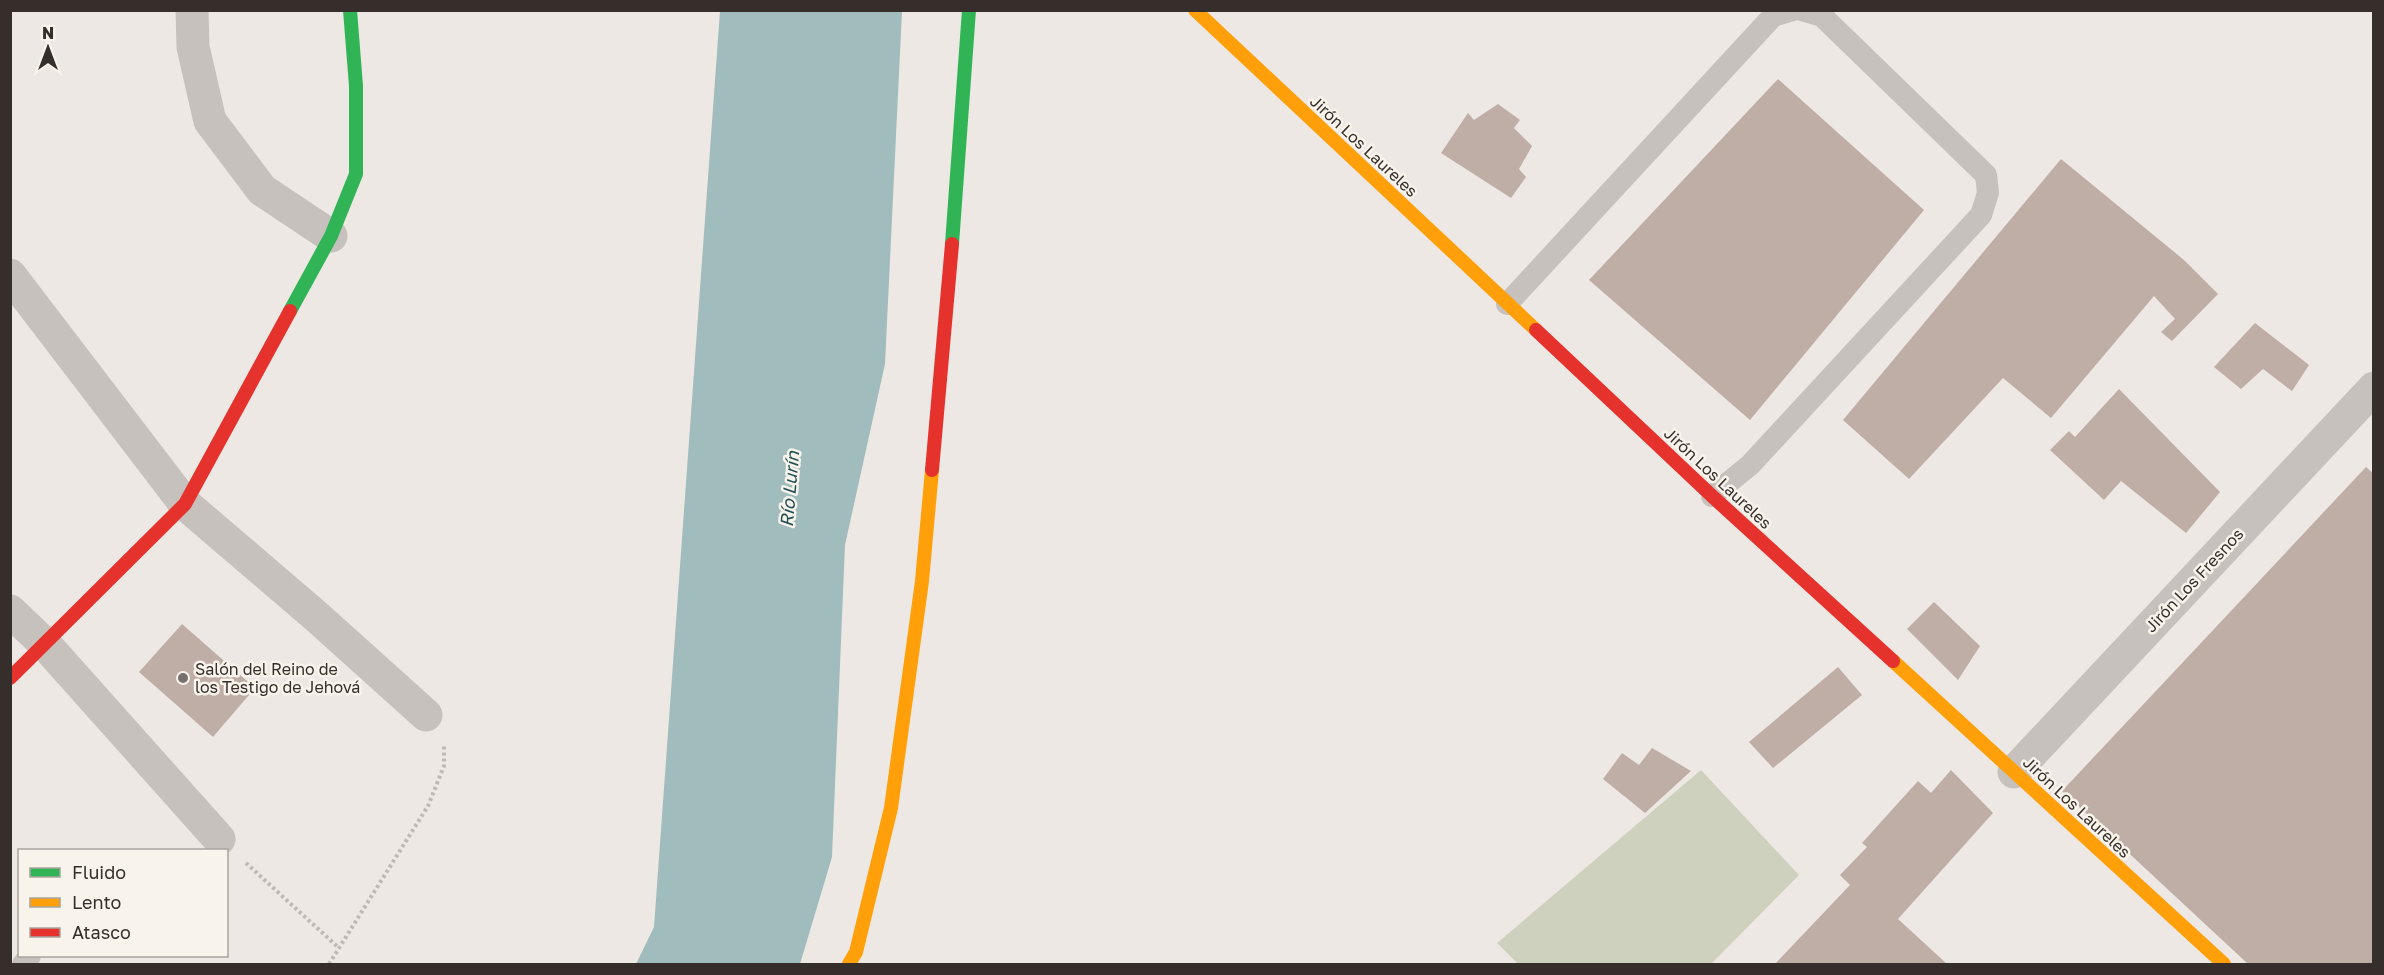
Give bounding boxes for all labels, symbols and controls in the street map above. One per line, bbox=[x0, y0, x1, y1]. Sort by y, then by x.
north arrow bbox=[18, 18, 78, 78]
text: N bbox=[42, 23, 54, 43]
street label: Jirón Los Laureles bbox=[1306, 91, 1422, 201]
street label: Jirón Los Laureles bbox=[1660, 423, 1776, 533]
water label: Río Lurín bbox=[775, 449, 803, 528]
street label: Jirón Los Fresnos bbox=[2141, 524, 2247, 636]
place label: Salón del Reino de los Testigo de Jehová bbox=[195, 659, 360, 697]
marker: Salón del Reino de los Testigo de Jehová bbox=[176, 671, 190, 685]
street label: Jirón Los Laureles bbox=[2019, 752, 2135, 862]
legend bbox=[18, 849, 228, 957]
text: Fluido bbox=[72, 861, 126, 883]
text: Lento bbox=[72, 891, 121, 913]
text: Atasco bbox=[72, 921, 131, 943]

